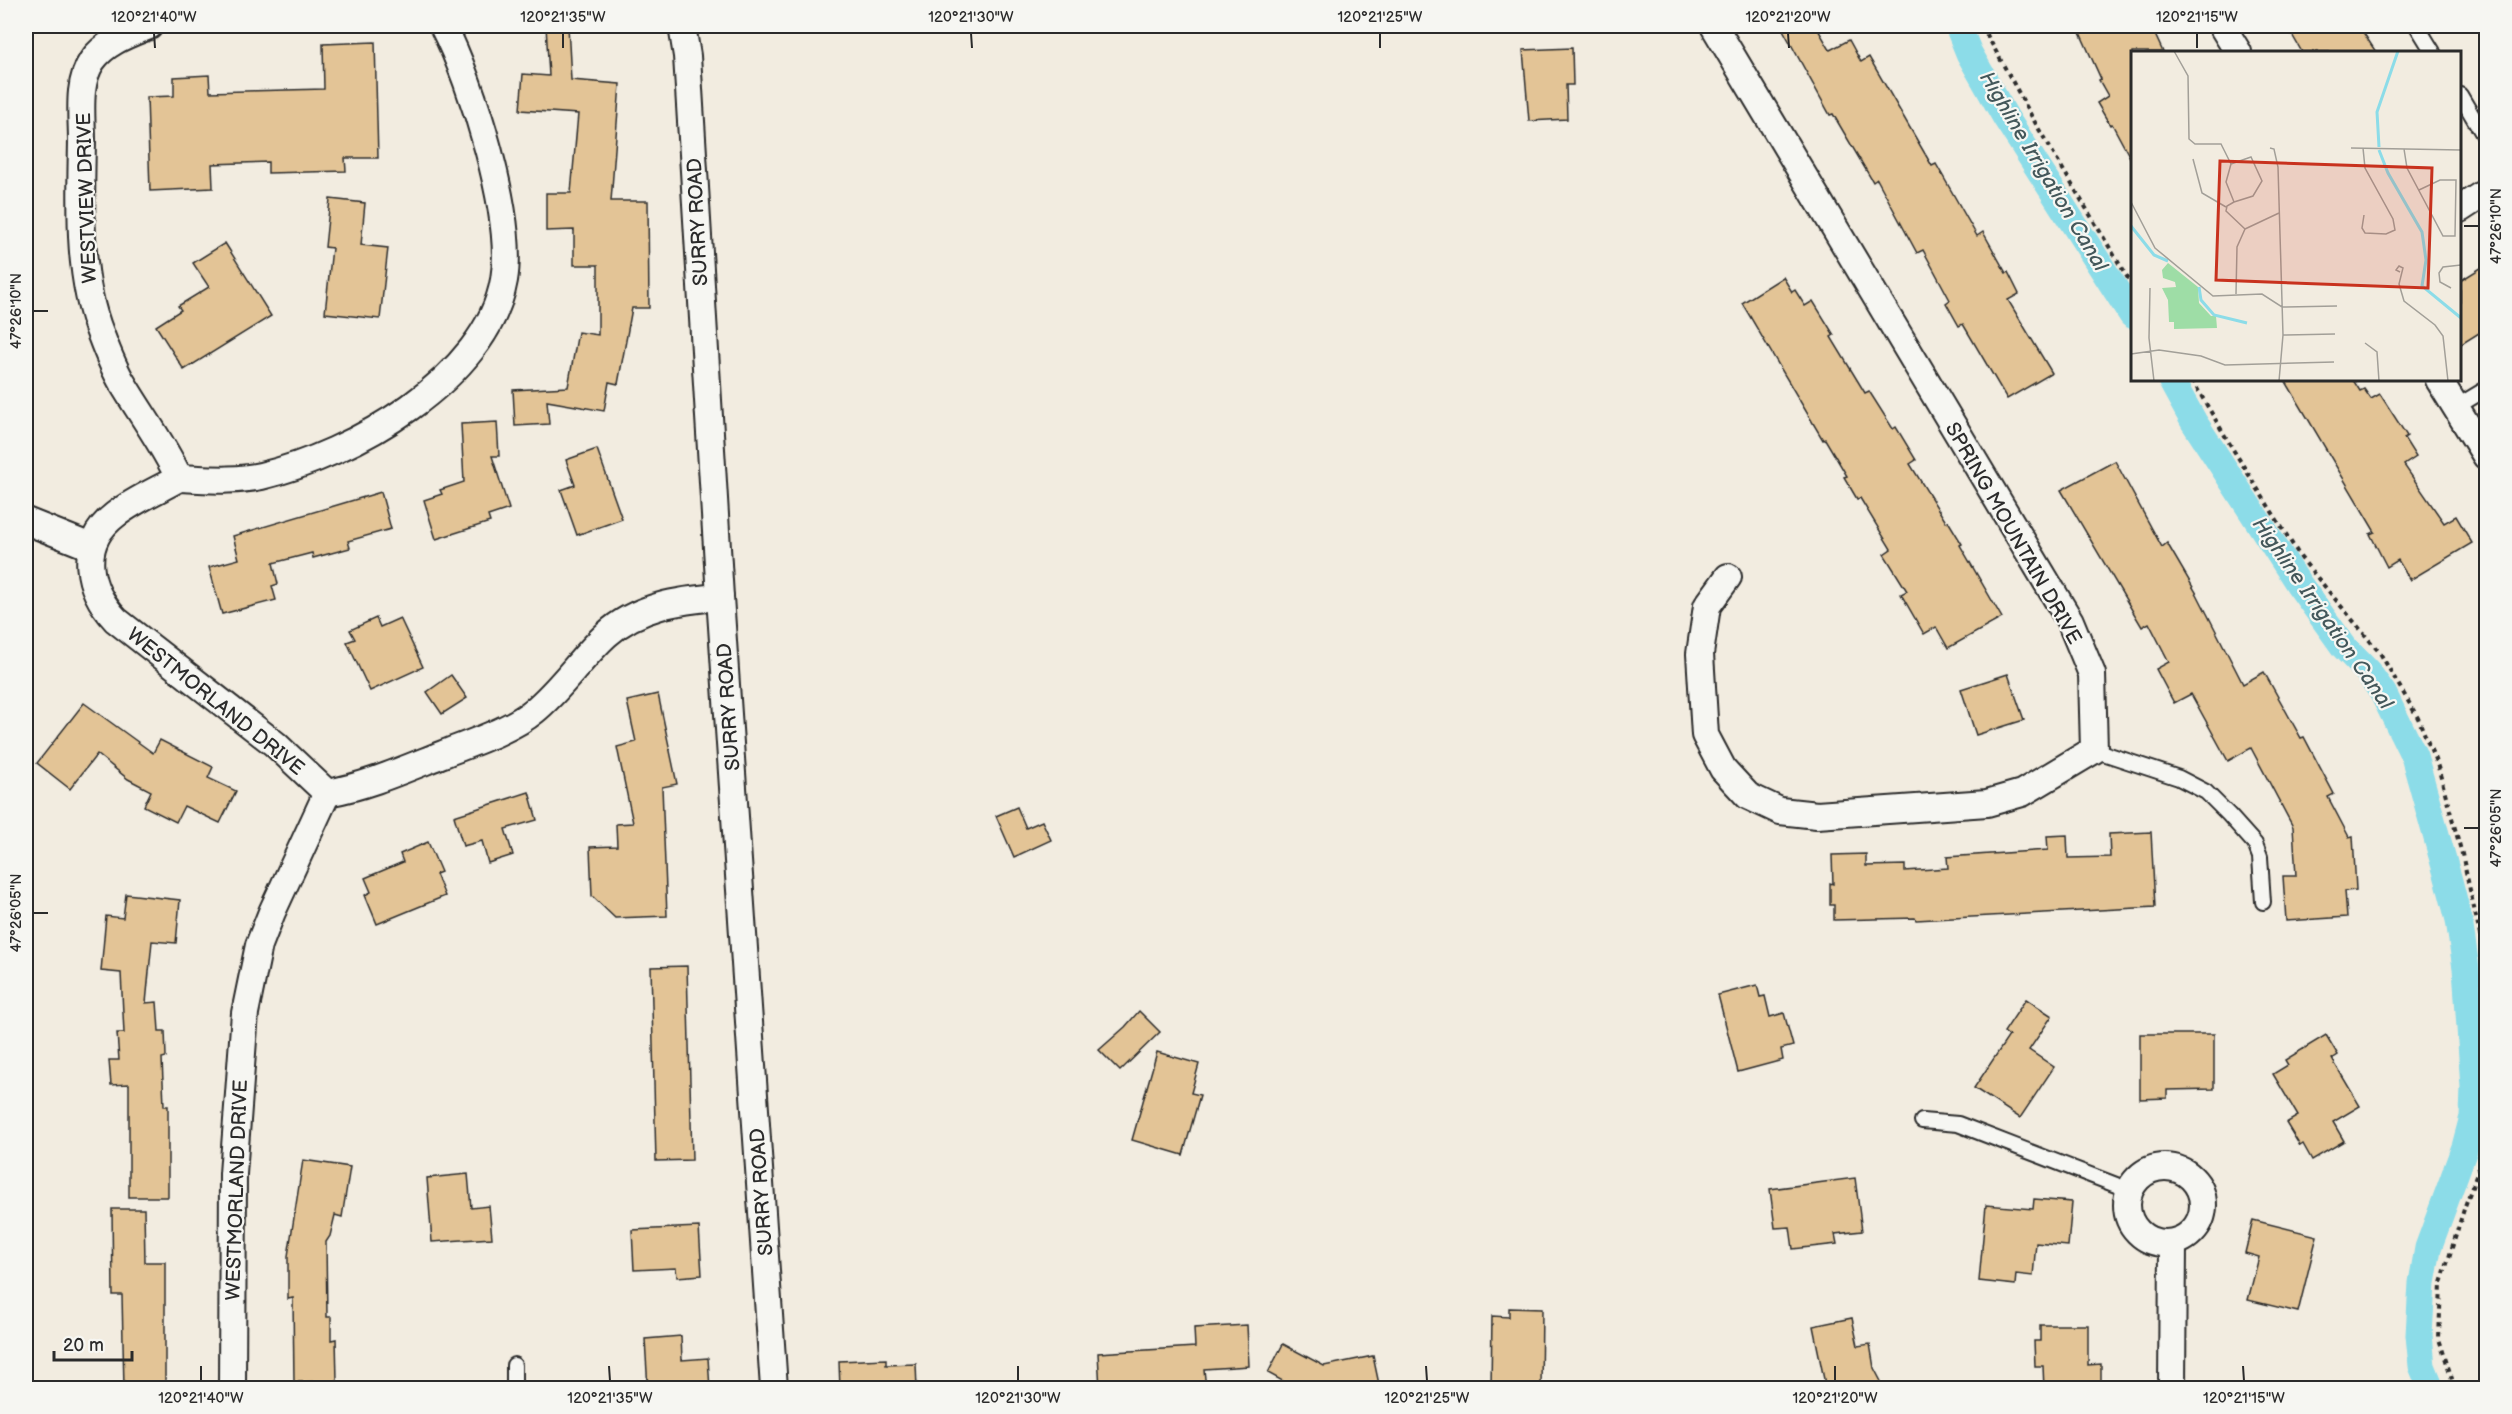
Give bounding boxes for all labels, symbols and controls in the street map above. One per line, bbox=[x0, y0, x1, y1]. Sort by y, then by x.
text: 120°21'40"W bbox=[111, 8, 197, 27]
text: 120°21'35"W bbox=[520, 8, 606, 27]
text: 120°21'30"W bbox=[928, 8, 1014, 27]
text: 120°21'25"W bbox=[1338, 8, 1423, 27]
text: 120°21'20"W bbox=[1745, 8, 1831, 27]
text: 120°21'15"W bbox=[2156, 8, 2238, 27]
inset map bbox=[2131, 51, 2461, 381]
water label: Highline Irrigation Canal bbox=[1974, 67, 2114, 277]
street label: WESTVIEW DRIVE bbox=[72, 112, 102, 284]
street label: SURRY ROAD bbox=[683, 157, 713, 286]
text: 47°26'10"N bbox=[2487, 188, 2506, 264]
text: 47°26'10"N bbox=[7, 273, 26, 349]
street label: SPRING MOUNTAIN DRIVE bbox=[1940, 418, 2087, 649]
water label: Highline Irrigation Canal bbox=[2247, 513, 2399, 715]
street label: WESTMORLAND DRIVE bbox=[122, 623, 309, 781]
street label: SURRY ROAD bbox=[713, 642, 745, 772]
text: 47°26'05"N bbox=[2487, 788, 2506, 868]
text: 47°26'05"N bbox=[7, 873, 26, 953]
street label: WESTMORLAND DRIVE bbox=[221, 1079, 253, 1301]
street label: SURRY ROAD bbox=[746, 1127, 778, 1257]
scale bar bbox=[54, 1324, 132, 1362]
text: 20 m bbox=[63, 1335, 104, 1356]
text: 120°21'40"W bbox=[158, 1389, 244, 1408]
text: 120°21'35"W bbox=[567, 1389, 653, 1408]
text: 120°21'30"W bbox=[975, 1389, 1061, 1408]
text: 120°21'25"W bbox=[1385, 1389, 1470, 1408]
text: 120°21'20"W bbox=[1792, 1389, 1878, 1408]
text: 120°21'15"W bbox=[2203, 1389, 2285, 1408]

